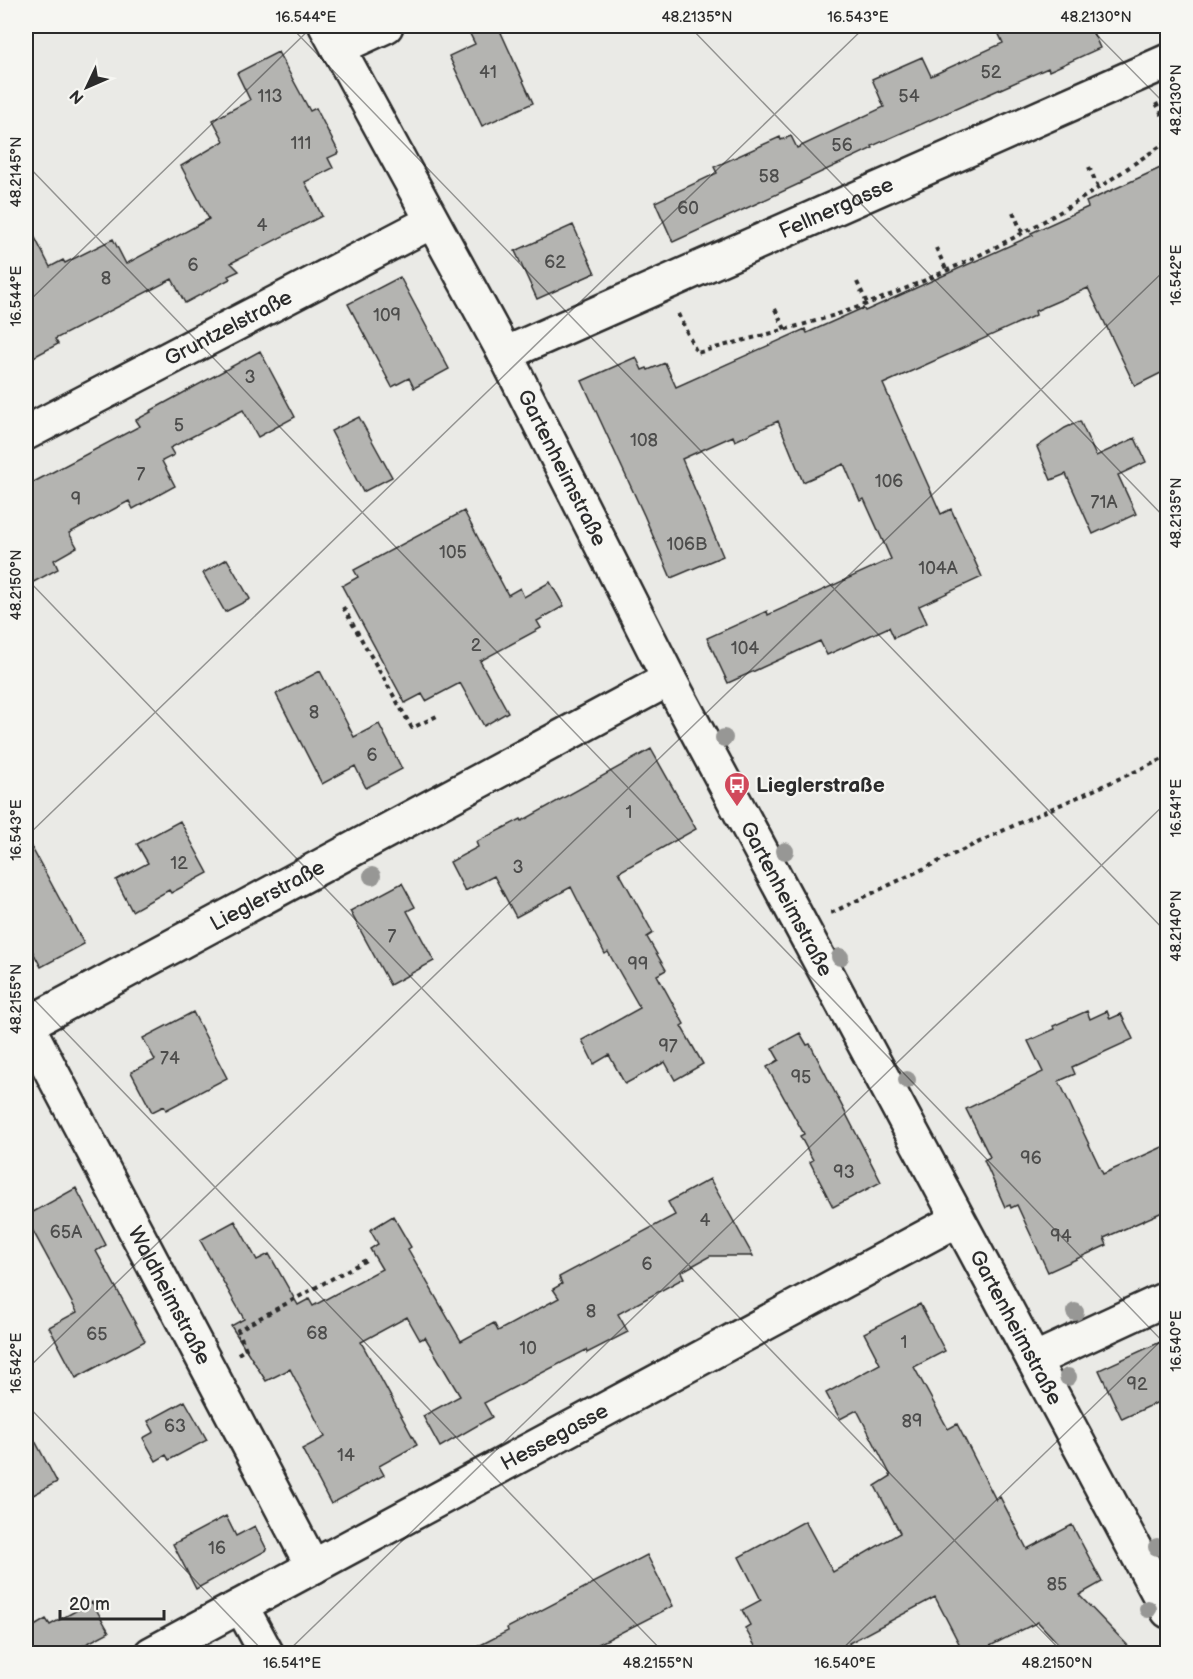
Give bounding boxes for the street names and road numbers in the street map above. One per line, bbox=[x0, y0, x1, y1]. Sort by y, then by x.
street label: Fellnergasse bbox=[775, 171, 897, 244]
street label: Gruntzelstraße bbox=[160, 284, 296, 371]
street label: Gartenheimstraße bbox=[512, 385, 612, 550]
street label: Gartenheimstraße bbox=[735, 817, 838, 981]
street label: Lieglerstraße bbox=[206, 854, 329, 936]
street label: Waldheimstraße bbox=[123, 1222, 216, 1369]
street label: Gartenheimstraße bbox=[964, 1245, 1068, 1409]
street label: Hessegasse bbox=[496, 1398, 612, 1476]

